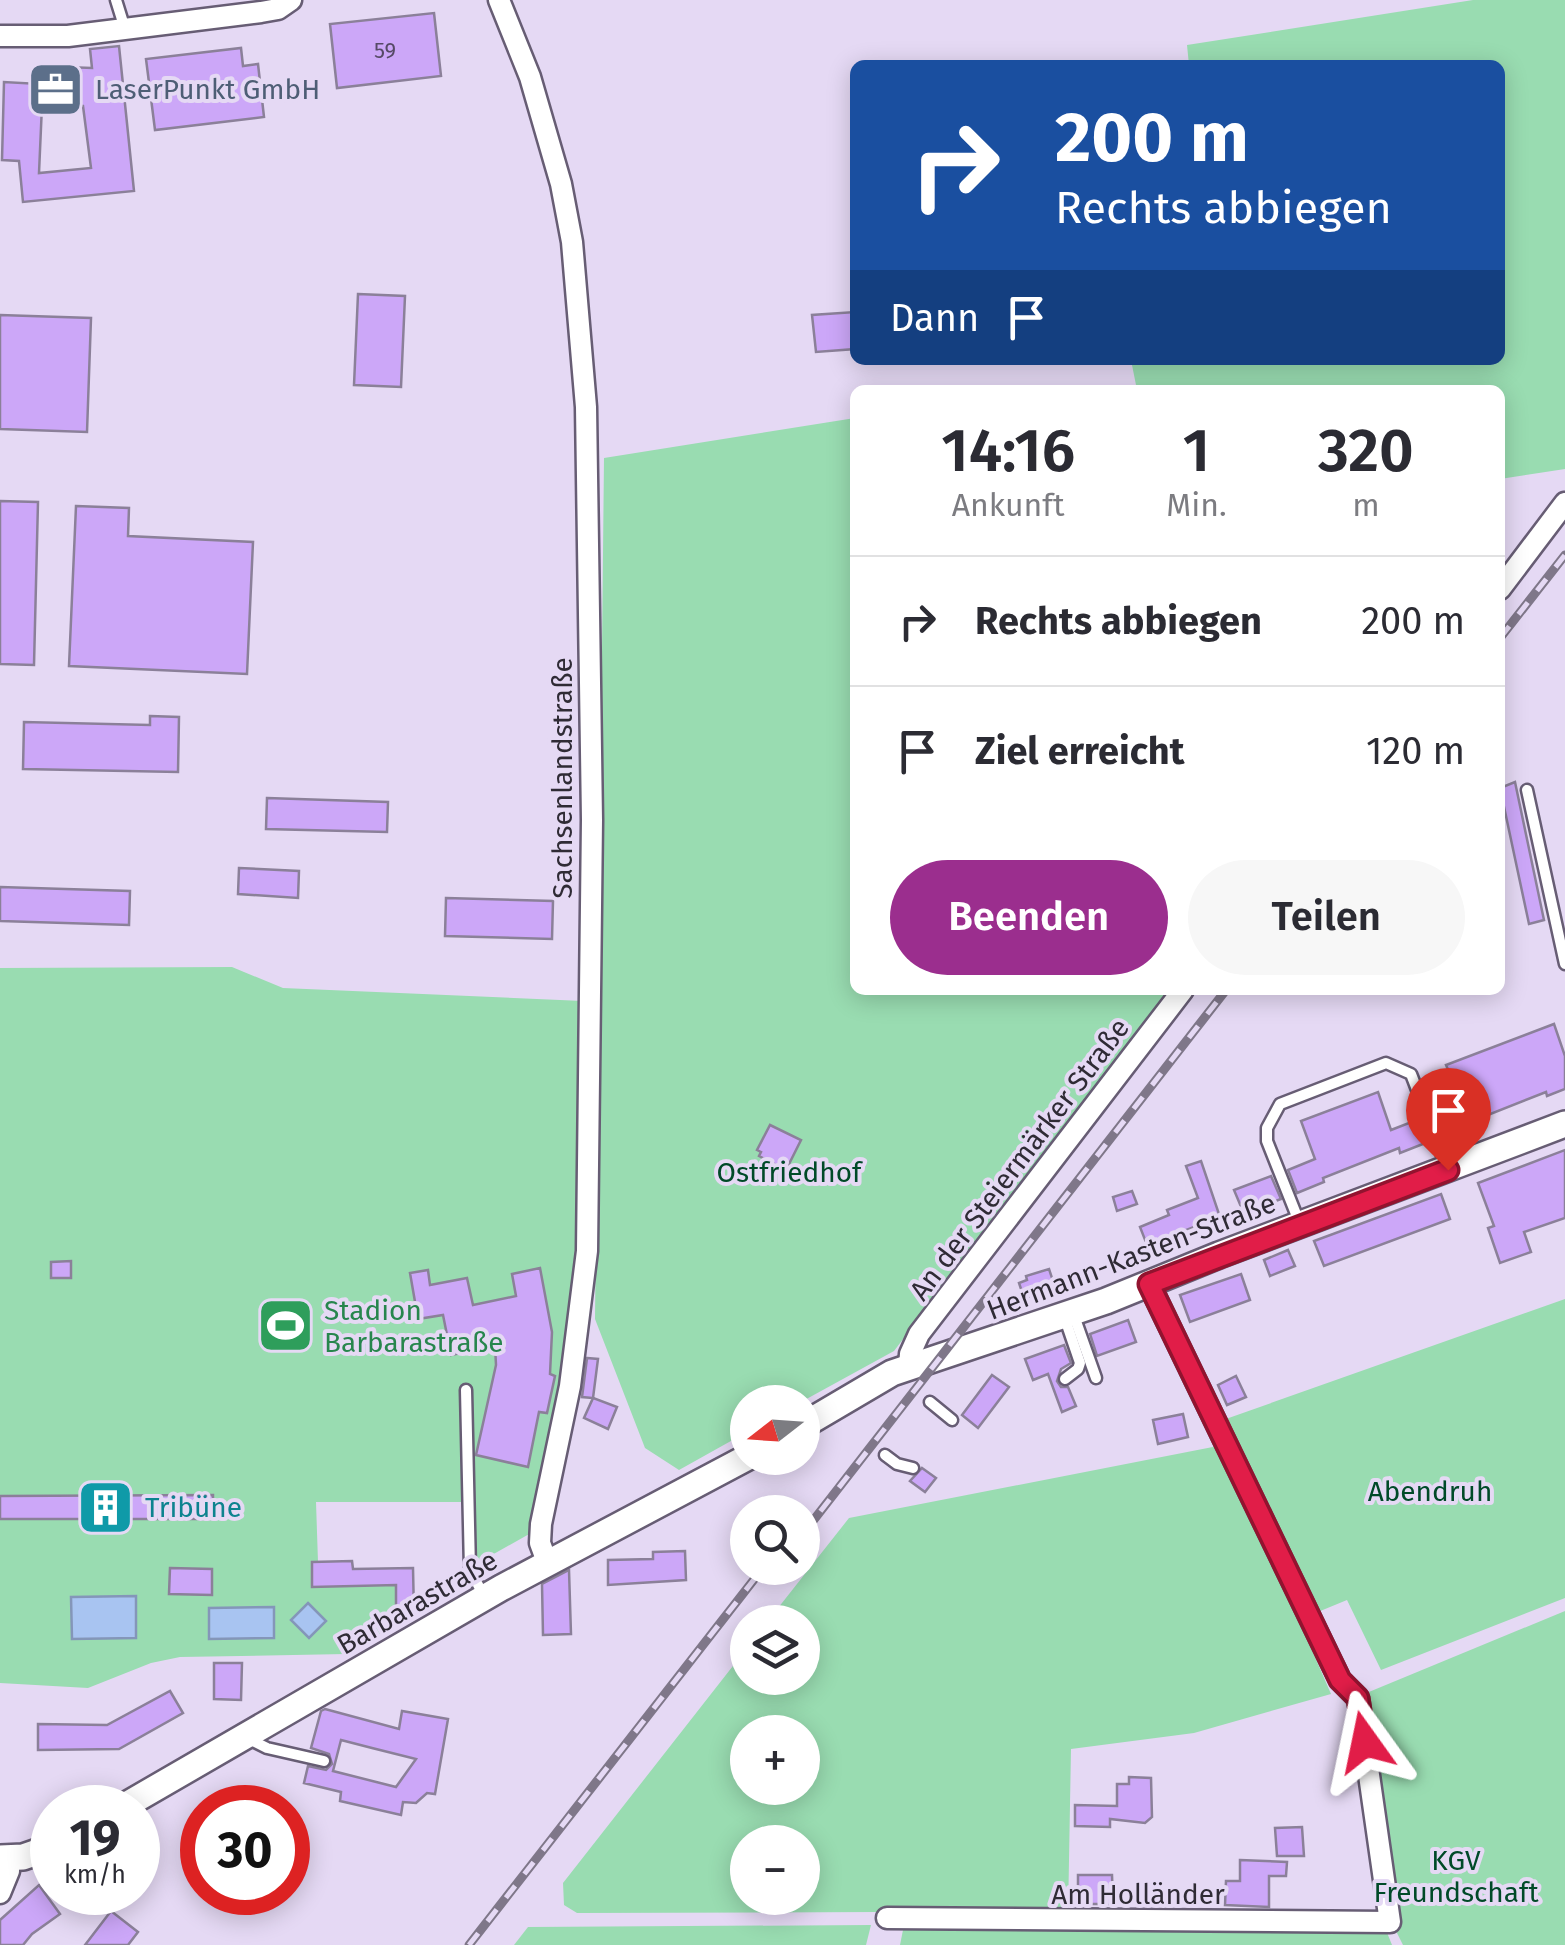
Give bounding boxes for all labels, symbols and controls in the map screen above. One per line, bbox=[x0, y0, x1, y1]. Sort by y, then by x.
house number: 59 bbox=[374, 37, 396, 64]
office icon: LaserPunkt GmbH bbox=[26, 59, 86, 119]
place label: LaserPunkt GmbH bbox=[95, 73, 320, 106]
text: 200 m bbox=[1055, 96, 1249, 180]
icon: right bbox=[890, 100, 1020, 230]
text: Rechts abbiegen bbox=[1055, 181, 1392, 235]
icon: arrive bbox=[999, 290, 1054, 345]
text: Dann bbox=[890, 295, 979, 341]
text: 14:16 bbox=[941, 415, 1075, 487]
text: 1 bbox=[1183, 415, 1210, 487]
text: 320 bbox=[1318, 415, 1414, 487]
text: Ankunft bbox=[952, 486, 1065, 524]
text: Min. bbox=[1166, 486, 1227, 524]
text: m bbox=[1352, 486, 1380, 524]
icon: right bbox=[890, 594, 945, 649]
text: Rechts abbiegen bbox=[975, 598, 1262, 644]
text: 200 m bbox=[1361, 598, 1465, 644]
street label: Sachsenlandstraße bbox=[546, 657, 579, 899]
icon: arrive bbox=[890, 724, 945, 779]
text: Ziel erreicht bbox=[975, 728, 1184, 774]
text: 120 m bbox=[1366, 728, 1465, 774]
button: Beenden bbox=[890, 860, 1168, 975]
button: Teilen bbox=[1188, 860, 1465, 975]
street label: An der Steiermärker Straße bbox=[903, 1012, 1136, 1307]
pin bbox=[1406, 1068, 1491, 1171]
icon: arrive bbox=[1421, 1083, 1476, 1138]
park label: Ostfriedhof bbox=[717, 1156, 864, 1189]
street label: Hermann-Kasten-Straße bbox=[982, 1186, 1280, 1327]
place label: Stadion Barbarastraße bbox=[324, 1294, 504, 1359]
sports icon: Stadion Barbarastraße bbox=[255, 1296, 315, 1356]
north arrow bbox=[730, 1385, 820, 1475]
map controls bbox=[730, 1385, 820, 1915]
park label: Abendruh bbox=[1368, 1475, 1492, 1508]
building icon: Tribüne bbox=[76, 1477, 136, 1537]
place label: Tribüne bbox=[145, 1491, 242, 1524]
button: search bbox=[730, 1495, 820, 1585]
street label: Barbarastraße bbox=[331, 1543, 503, 1662]
button: layers bbox=[730, 1605, 820, 1695]
position arrow bbox=[1313, 1690, 1417, 1794]
button: + bbox=[730, 1715, 820, 1805]
speed limit sign: 30 bbox=[180, 1785, 310, 1915]
text: 19 bbox=[69, 1808, 121, 1868]
button: − bbox=[730, 1825, 820, 1915]
park label: KGV Freundschaft bbox=[1373, 1844, 1539, 1909]
text: km/h bbox=[64, 1860, 126, 1890]
street label: Am Holländer bbox=[1051, 1878, 1225, 1911]

